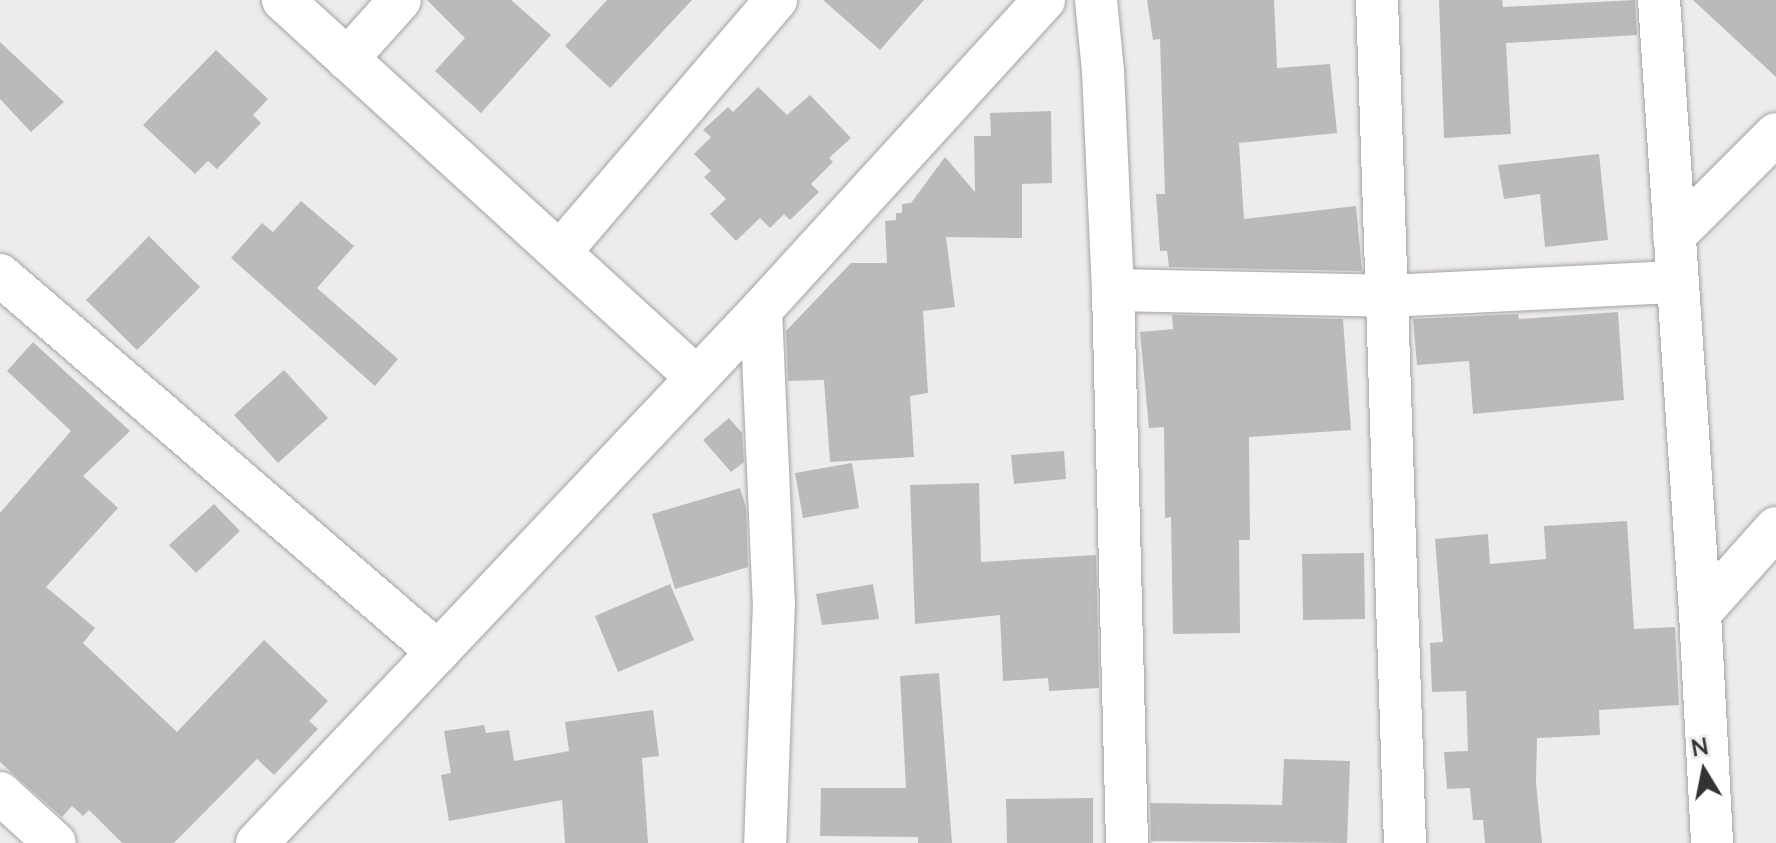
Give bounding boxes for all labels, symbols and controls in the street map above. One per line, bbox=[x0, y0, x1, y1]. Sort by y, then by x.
north arrow bbox=[1664, 731, 1744, 811]
text: N bbox=[1689, 732, 1710, 762]

